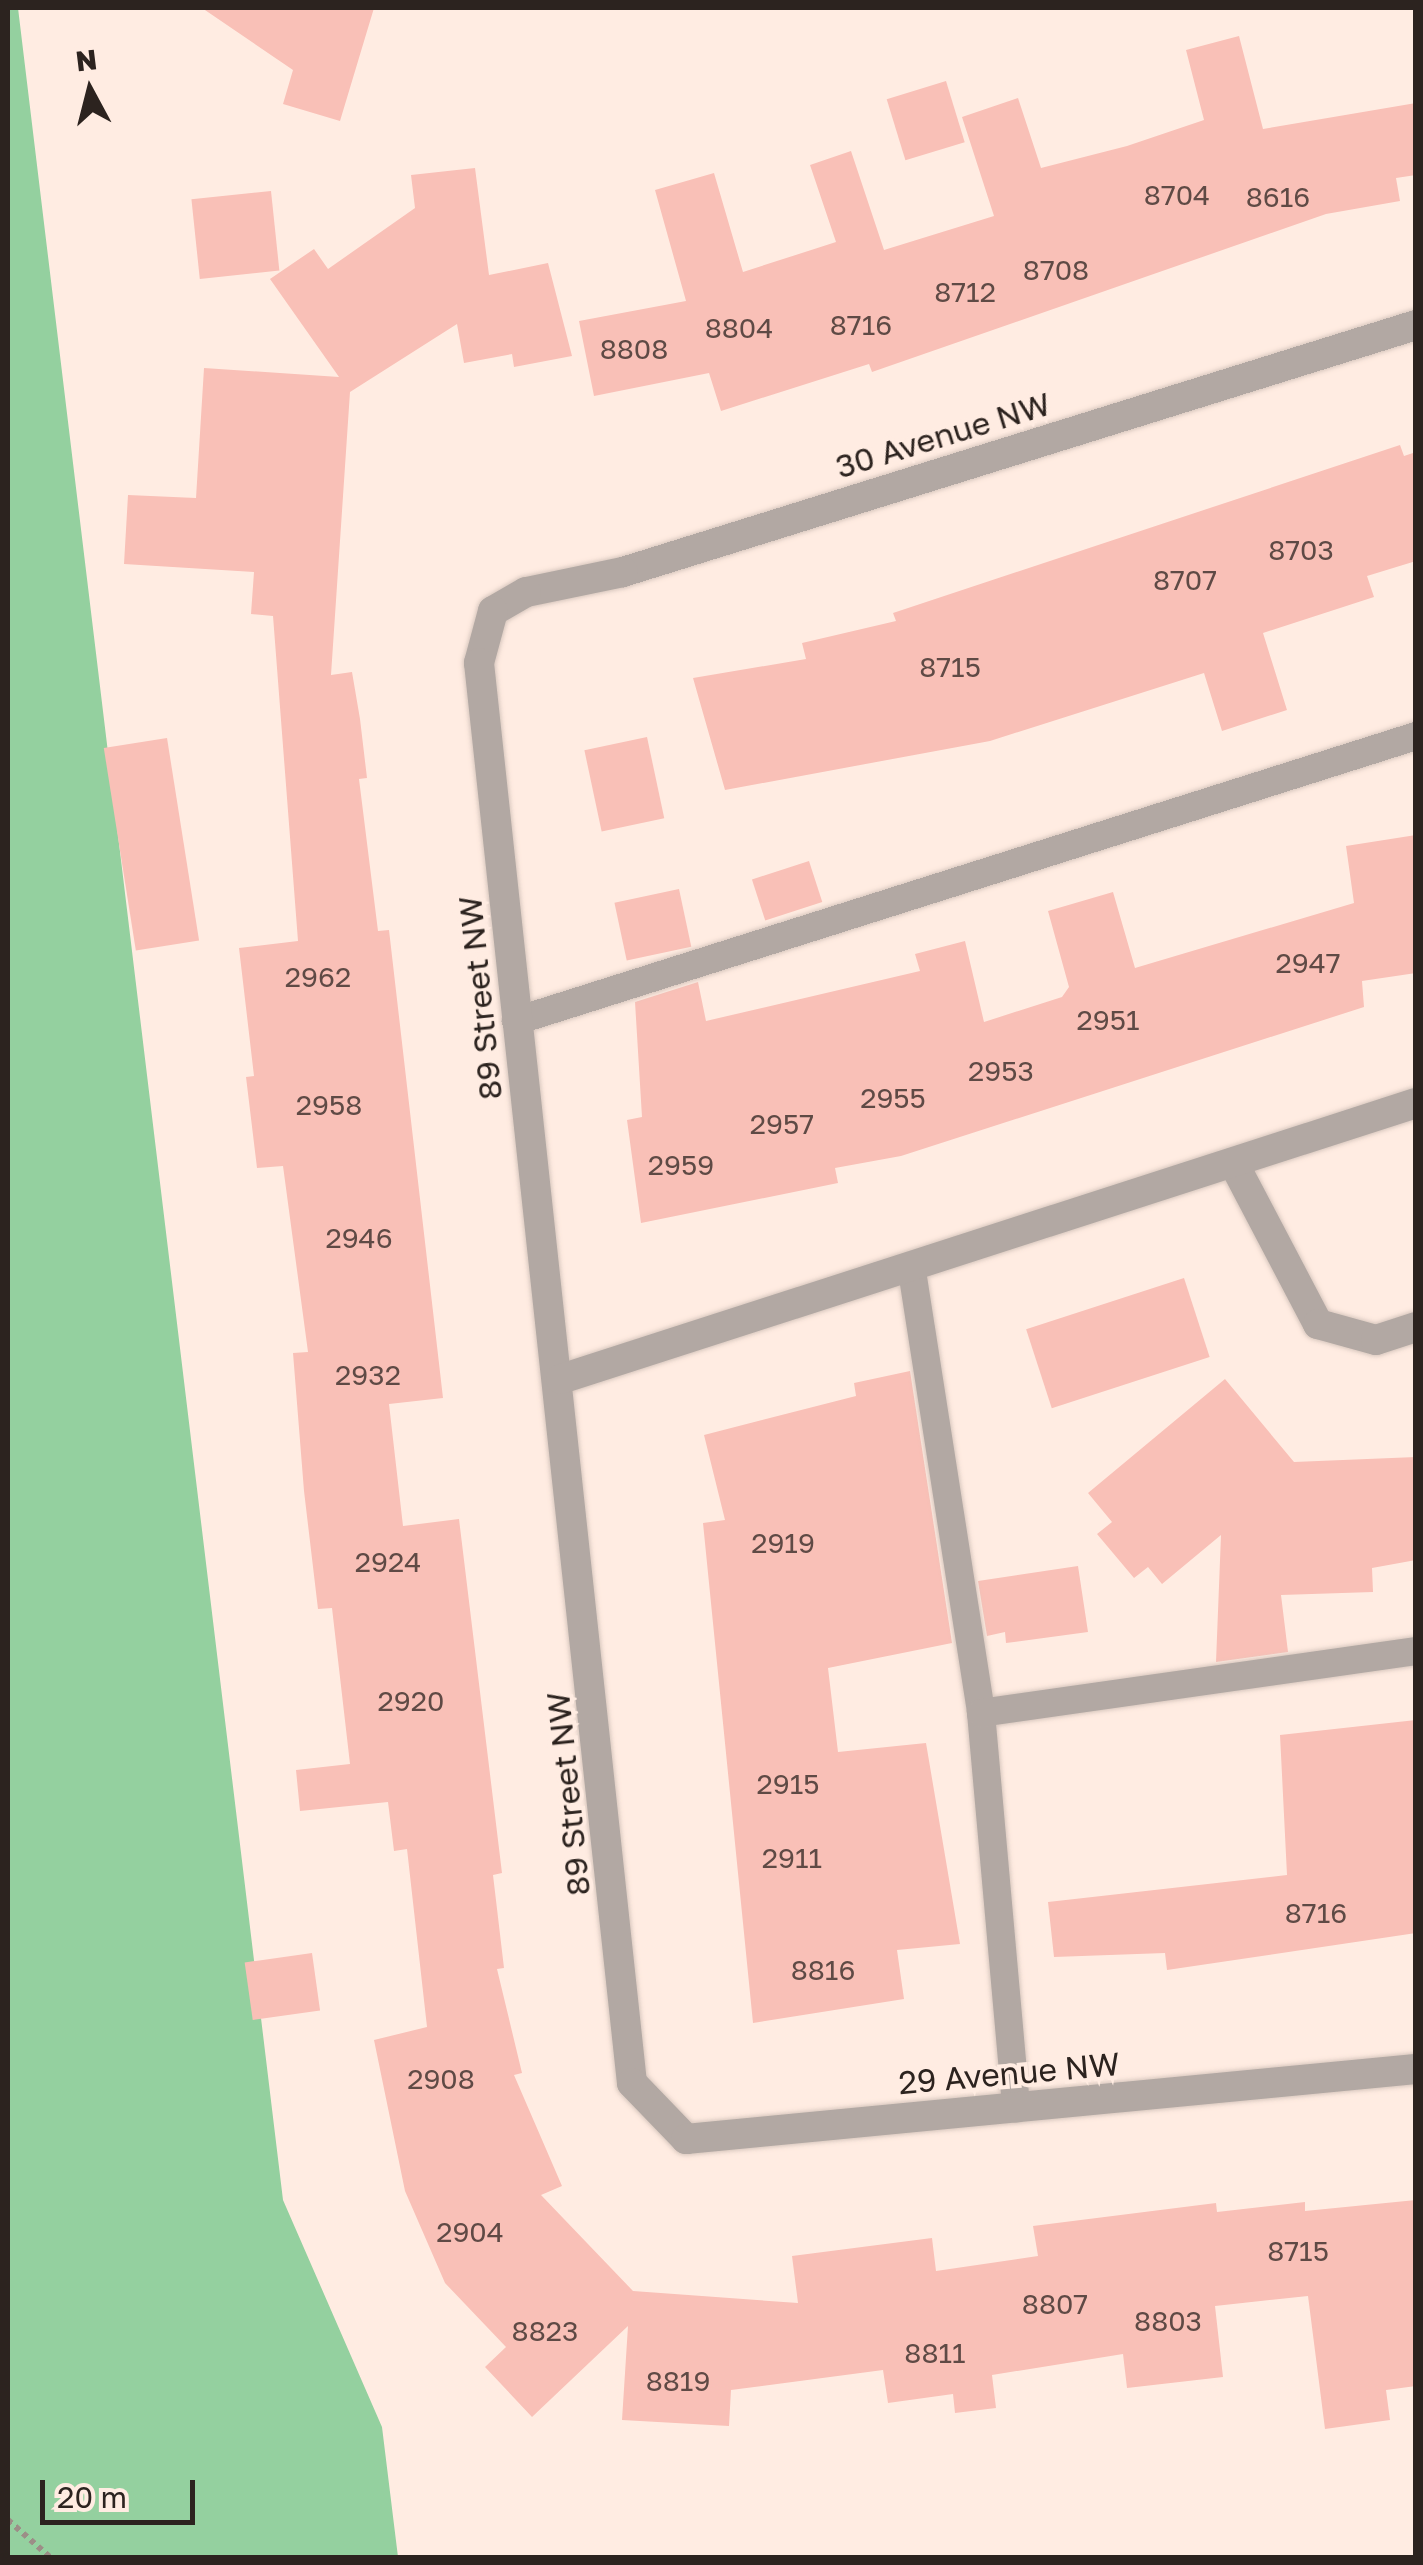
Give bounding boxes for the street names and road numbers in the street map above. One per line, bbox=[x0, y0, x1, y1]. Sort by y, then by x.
street label: 30 Avenue NW bbox=[831, 384, 1055, 486]
street label: 89 Street NW bbox=[450, 894, 510, 1102]
street label: 89 Street NW bbox=[538, 1690, 598, 1898]
street label: 29 Avenue NW bbox=[897, 2044, 1121, 2102]

